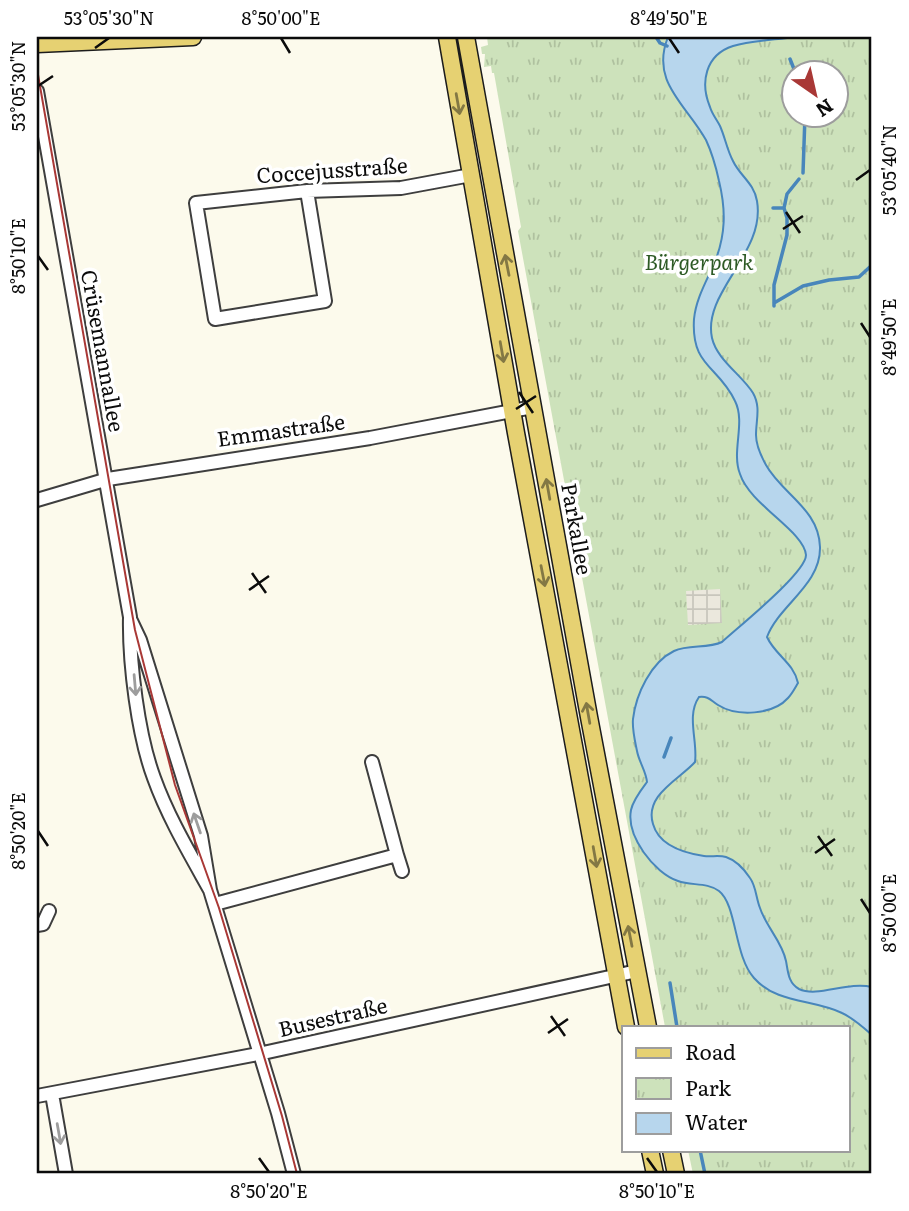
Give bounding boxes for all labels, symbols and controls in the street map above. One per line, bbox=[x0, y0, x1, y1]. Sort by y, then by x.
text: 53°05'30"N bbox=[64, 4, 154, 31]
text: 8°50'00"E bbox=[242, 4, 320, 31]
text: 8°49'50"E bbox=[630, 4, 708, 31]
text: 53°05'30"N bbox=[4, 41, 31, 131]
north arrow bbox=[780, 60, 850, 130]
one-way arrow bbox=[452, 92, 466, 115]
text: N bbox=[811, 93, 840, 125]
text: 53°05'40"N bbox=[875, 125, 902, 215]
street label: Coccejusstraße bbox=[255, 148, 409, 189]
text: 8°50'10"E bbox=[4, 218, 31, 294]
park label: Bürgerpark bbox=[644, 245, 754, 276]
one-way arrow bbox=[500, 254, 513, 277]
street label: Crüsemannallee bbox=[75, 267, 134, 434]
text: 8°49'50"E bbox=[875, 298, 902, 376]
one-way arrow bbox=[496, 340, 509, 363]
street label: Emmastraße bbox=[215, 404, 347, 453]
one-way arrow bbox=[541, 478, 554, 501]
street label: Parkallee bbox=[555, 480, 602, 577]
one-way arrow bbox=[536, 564, 550, 587]
one-way arrow bbox=[129, 673, 142, 696]
one-way arrow bbox=[581, 702, 594, 725]
text: 8°50'20"E bbox=[4, 792, 31, 870]
one-way arrow bbox=[190, 812, 202, 834]
one-way arrow bbox=[588, 845, 602, 868]
text: 8°50'00"E bbox=[875, 874, 902, 952]
one-way arrow bbox=[623, 925, 636, 948]
street label: Busestraße bbox=[275, 988, 390, 1043]
legend bbox=[622, 1026, 850, 1152]
text: Road bbox=[685, 1035, 736, 1066]
text: Park bbox=[685, 1071, 731, 1102]
text: Water bbox=[685, 1105, 747, 1136]
one-way arrow bbox=[53, 1122, 66, 1145]
text: 8°50'20"E bbox=[230, 1177, 308, 1204]
text: 8°50'10"E bbox=[619, 1177, 695, 1204]

